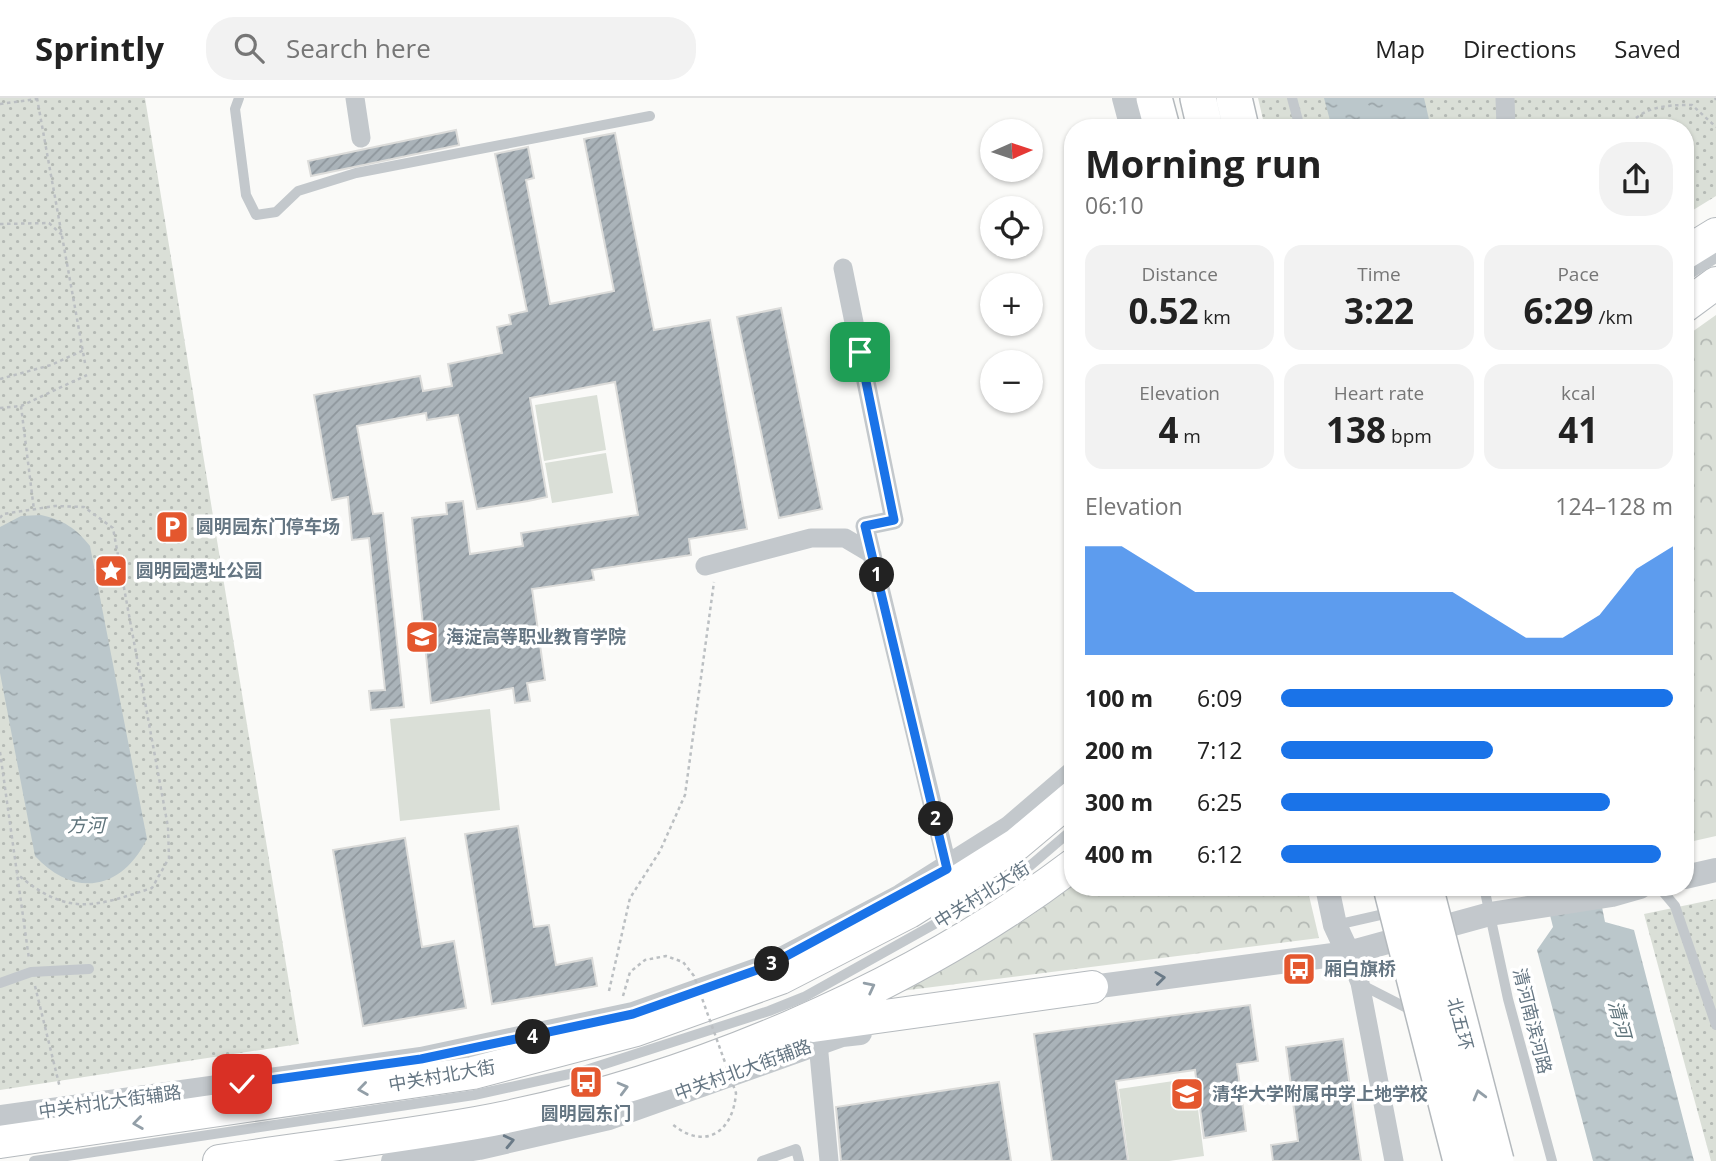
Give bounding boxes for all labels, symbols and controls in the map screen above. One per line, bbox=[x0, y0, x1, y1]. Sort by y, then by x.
search box bbox=[206, 17, 696, 80]
text: Sprintly bbox=[35, 26, 164, 71]
icon: search bbox=[230, 29, 268, 67]
text: Search here bbox=[286, 30, 431, 66]
text: Map bbox=[1375, 32, 1425, 65]
text: Directions bbox=[1463, 32, 1576, 65]
text: Saved bbox=[1614, 32, 1681, 65]
north arrow bbox=[980, 119, 1043, 182]
map controls bbox=[980, 119, 1043, 413]
text: Morning run bbox=[1085, 137, 1322, 189]
button: share bbox=[1599, 142, 1673, 216]
text: 06:10 bbox=[1085, 189, 1144, 221]
button: locate bbox=[980, 196, 1043, 259]
text: Distance bbox=[1141, 261, 1218, 287]
text: Time bbox=[1357, 261, 1401, 287]
text: Pace bbox=[1557, 261, 1599, 287]
button: + bbox=[980, 273, 1043, 336]
text: 0.52 bbox=[1128, 287, 1198, 334]
text: 3:22 bbox=[1344, 287, 1414, 334]
text: 6:29 bbox=[1524, 287, 1594, 334]
text: km bbox=[1198, 304, 1231, 330]
text: /km bbox=[1594, 304, 1633, 330]
pin bbox=[830, 322, 890, 382]
icon: arrive bbox=[841, 333, 879, 371]
button: − bbox=[980, 350, 1043, 413]
text: Elevation bbox=[1139, 380, 1220, 406]
text: Heart rate bbox=[1334, 380, 1424, 406]
text: kcal bbox=[1561, 380, 1596, 406]
text: 4 bbox=[1158, 406, 1178, 453]
text: 138 bbox=[1326, 406, 1386, 453]
text: 41 bbox=[1558, 406, 1598, 453]
text: m bbox=[1178, 423, 1201, 449]
text: bpm bbox=[1386, 423, 1432, 449]
text: Elevation bbox=[1085, 490, 1183, 522]
text: 124–128 m bbox=[1555, 490, 1673, 522]
parking icon: 圆明园东门停车场 bbox=[153, 508, 191, 546]
place label: 圆明园东门停车场 bbox=[196, 514, 340, 538]
place icon: 圆明园遗址公园 bbox=[92, 552, 130, 590]
place label: 圆明园遗址公园 bbox=[136, 558, 262, 582]
pin: 1 bbox=[860, 558, 894, 592]
text: 1 bbox=[871, 561, 882, 587]
school or university icon: 海淀高等职业教育学院 bbox=[403, 618, 441, 656]
place label: 海淀高等职业教育学院 bbox=[446, 624, 626, 648]
text: 100 m bbox=[1085, 682, 1153, 714]
text: 6:09 bbox=[1197, 682, 1243, 714]
text: 200 m bbox=[1085, 734, 1153, 766]
text: 7:12 bbox=[1197, 734, 1243, 766]
text: 300 m bbox=[1085, 786, 1153, 818]
text: 6:25 bbox=[1197, 786, 1243, 818]
pin: 2 bbox=[918, 802, 954, 836]
text: 2 bbox=[930, 805, 941, 831]
water label: 方河 bbox=[67, 812, 109, 838]
text: 400 m bbox=[1085, 838, 1153, 870]
text: 6:12 bbox=[1197, 838, 1243, 870]
street label: 中关村北大街 bbox=[929, 855, 1034, 933]
pin: 3 bbox=[754, 946, 790, 982]
text: 3 bbox=[766, 950, 777, 976]
bus stop icon: 厢白旗桥 bbox=[1280, 950, 1318, 988]
place label: 厢白旗桥 bbox=[1324, 956, 1396, 980]
street label: 清河南滨河路 bbox=[1508, 965, 1558, 1076]
one-way arrow bbox=[1154, 971, 1165, 986]
one-way arrow bbox=[863, 982, 875, 996]
street label: 北五环 bbox=[1442, 995, 1480, 1053]
water label: 清河 bbox=[1603, 997, 1639, 1045]
pin: 4 bbox=[516, 1020, 550, 1054]
text: 4 bbox=[527, 1023, 538, 1049]
street label: 中关村北大街辅路 bbox=[671, 1033, 814, 1105]
pin bbox=[212, 1054, 272, 1114]
street label: 中关村北大街 bbox=[387, 1054, 497, 1096]
bus stop icon: 圆明园东门 bbox=[567, 1063, 605, 1101]
icon: check bbox=[223, 1065, 261, 1103]
school or university icon: 清华大学附属中学上地学校 bbox=[1168, 1075, 1206, 1113]
street label: 中关村北大街辅路 bbox=[37, 1079, 183, 1123]
one-way arrow bbox=[617, 1081, 629, 1096]
place label: 清华大学附属中学上地学校 bbox=[1212, 1081, 1428, 1105]
one-way arrow bbox=[357, 1082, 368, 1097]
one-way arrow bbox=[1473, 1089, 1487, 1101]
place label: 圆明园东门 bbox=[541, 1101, 631, 1125]
one-way arrow bbox=[132, 1115, 143, 1130]
one-way arrow bbox=[503, 1135, 515, 1150]

